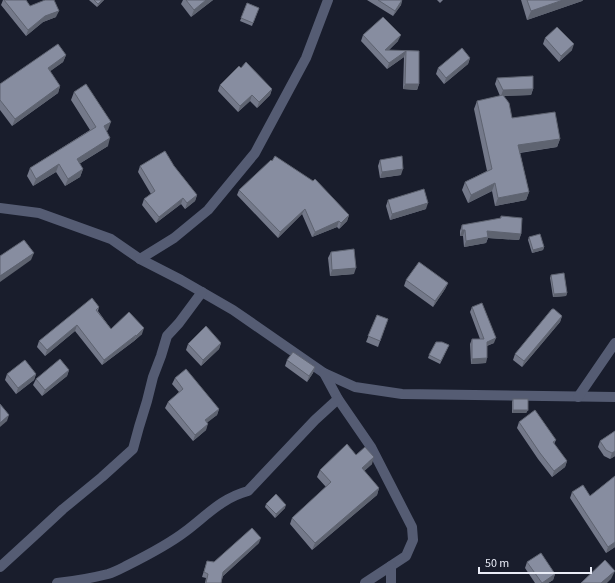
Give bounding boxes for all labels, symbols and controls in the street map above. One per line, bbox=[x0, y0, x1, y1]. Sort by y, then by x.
scale bar bbox=[479, 549, 591, 575]
text: 50 m bbox=[485, 555, 509, 572]

